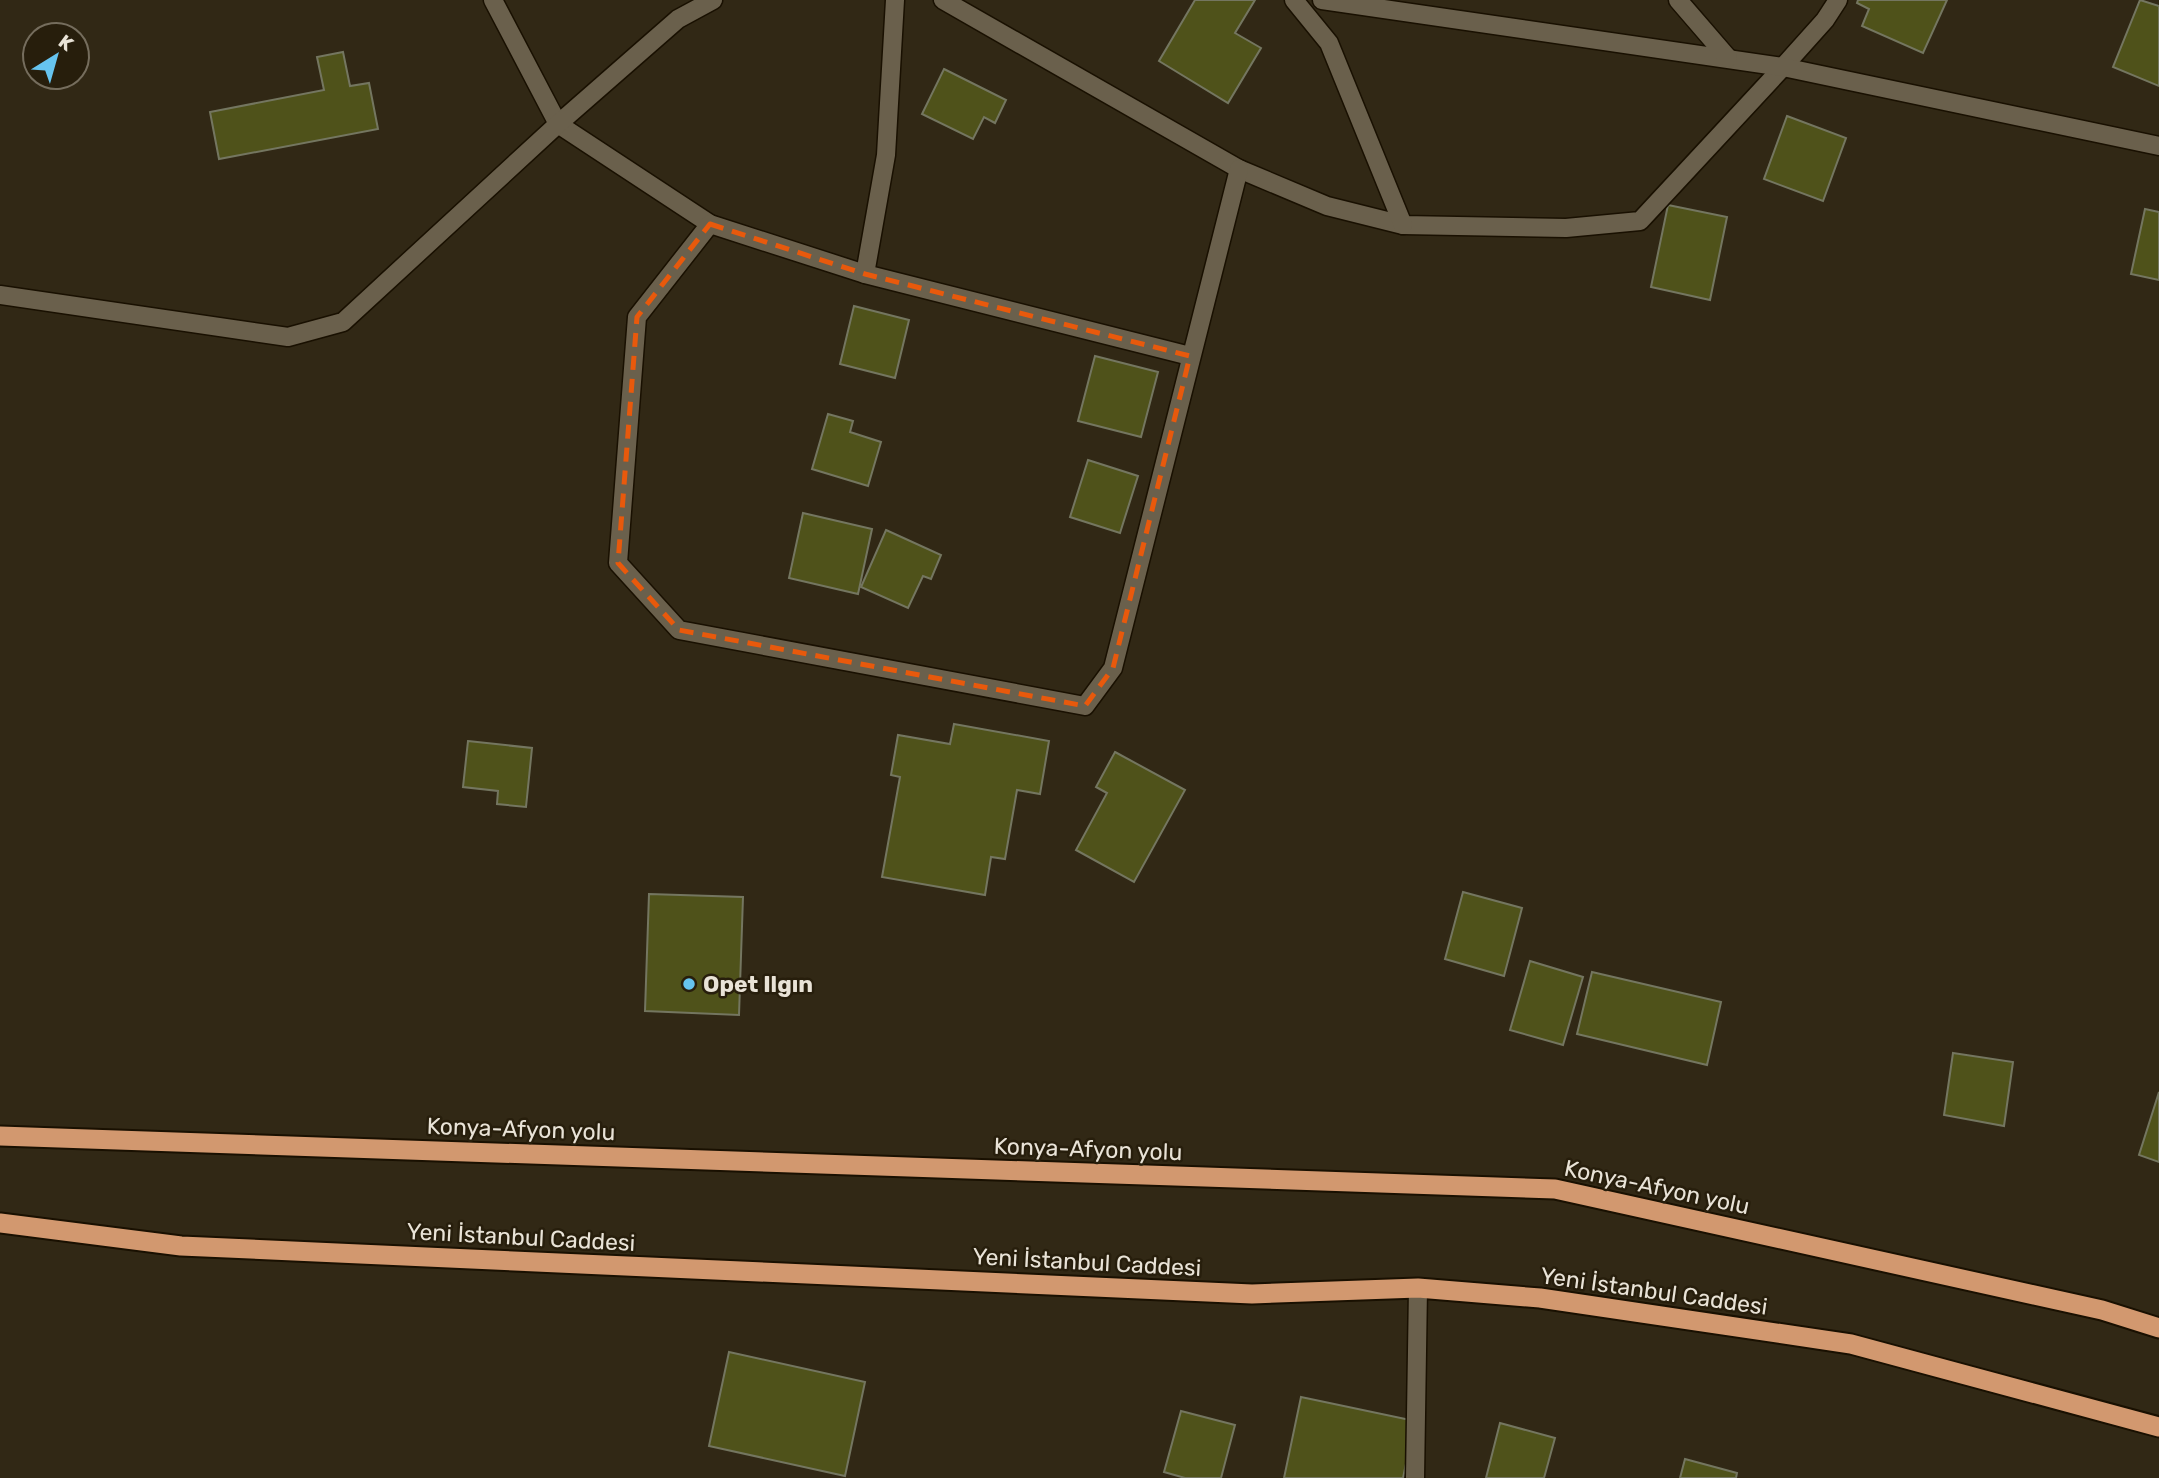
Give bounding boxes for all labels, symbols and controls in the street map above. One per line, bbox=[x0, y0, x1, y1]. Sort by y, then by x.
north arrow bbox=[21, 21, 91, 91]
text: K bbox=[54, 30, 78, 56]
place label: Opet Ilgın bbox=[703, 970, 813, 998]
marker: Opet Ilgın bbox=[681, 976, 697, 992]
street label: Konya-Afyon yolu bbox=[426, 1112, 616, 1146]
street label: Konya-Afyon yolu bbox=[993, 1132, 1183, 1166]
street label: Konya-Afyon yolu bbox=[1562, 1154, 1752, 1220]
street label: Yeni İstanbul Caddesi bbox=[406, 1217, 636, 1257]
street label: Yeni İstanbul Caddesi bbox=[972, 1242, 1202, 1282]
street label: Yeni İstanbul Caddesi bbox=[1539, 1261, 1769, 1321]

